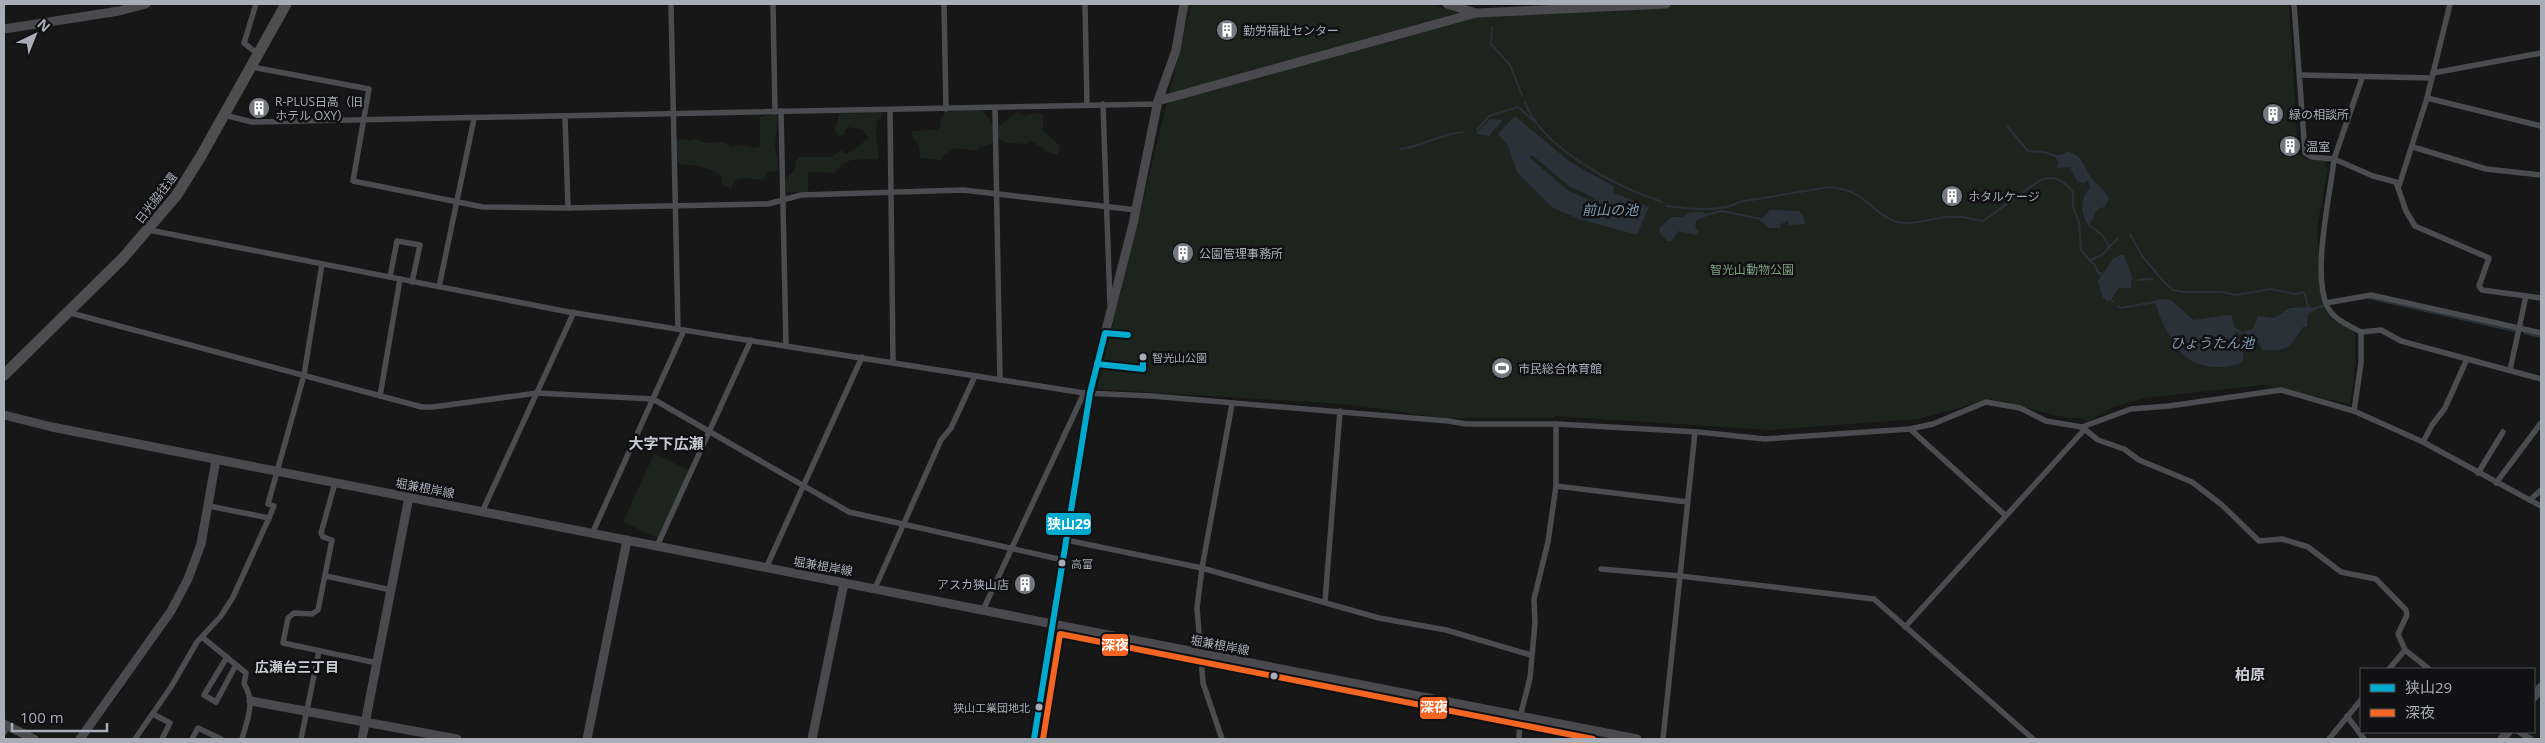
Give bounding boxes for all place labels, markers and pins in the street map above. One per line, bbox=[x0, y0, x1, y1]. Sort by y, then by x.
building icon: 勤労福祉センター bbox=[1215, 18, 1239, 42]
place label: 勤労福祉センター bbox=[1243, 22, 1339, 39]
place label: R-PLUS日高（旧 ホテル OXY） bbox=[275, 93, 363, 124]
building icon: R-PLUS日高（旧 ホテル OXY） bbox=[247, 96, 271, 120]
building icon: 緑の相談所 bbox=[2261, 102, 2285, 126]
place label: 緑の相談所 bbox=[2289, 106, 2349, 123]
building icon: 温室 bbox=[2278, 134, 2302, 158]
place label: 温室 bbox=[2306, 138, 2330, 155]
building icon: ホタルケージ bbox=[1940, 184, 1964, 208]
place label: ホタルケージ bbox=[1968, 188, 2040, 205]
building icon: 公園管理事務所 bbox=[1171, 241, 1195, 265]
place label: 公園管理事務所 bbox=[1199, 245, 1283, 262]
place label: 智光山公園 bbox=[1152, 350, 1207, 365]
marker: 智光山公園 bbox=[1138, 352, 1148, 362]
sports icon: 市民総合体育館 bbox=[1490, 356, 1514, 380]
place label: 市民総合体育館 bbox=[1518, 360, 1602, 377]
place label: 高富 bbox=[1071, 556, 1093, 571]
marker: 高富 bbox=[1057, 558, 1067, 568]
building icon: アスカ狭山店 bbox=[1013, 572, 1037, 596]
place label: アスカ狭山店 bbox=[937, 576, 1009, 593]
unlabelled marker bbox=[1269, 671, 1279, 681]
place label: 狭山工業団地北 bbox=[953, 700, 1030, 715]
marker: 狭山工業団地北 bbox=[1034, 702, 1044, 712]

